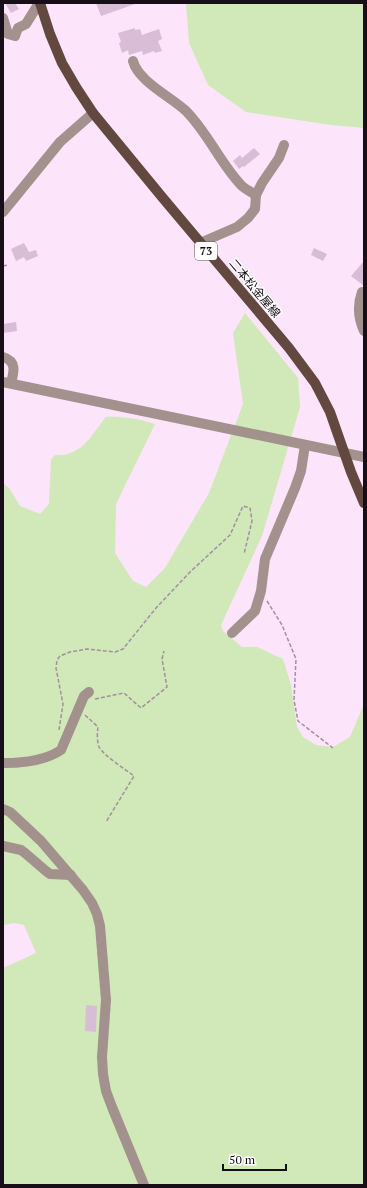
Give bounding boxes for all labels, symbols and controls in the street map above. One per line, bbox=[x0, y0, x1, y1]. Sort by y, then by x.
road number: 73 bbox=[195, 242, 217, 260]
street label: 二本松金屋線 bbox=[226, 256, 284, 320]
scale bar bbox=[223, 1146, 286, 1172]
text: 50 m bbox=[229, 1152, 256, 1167]

